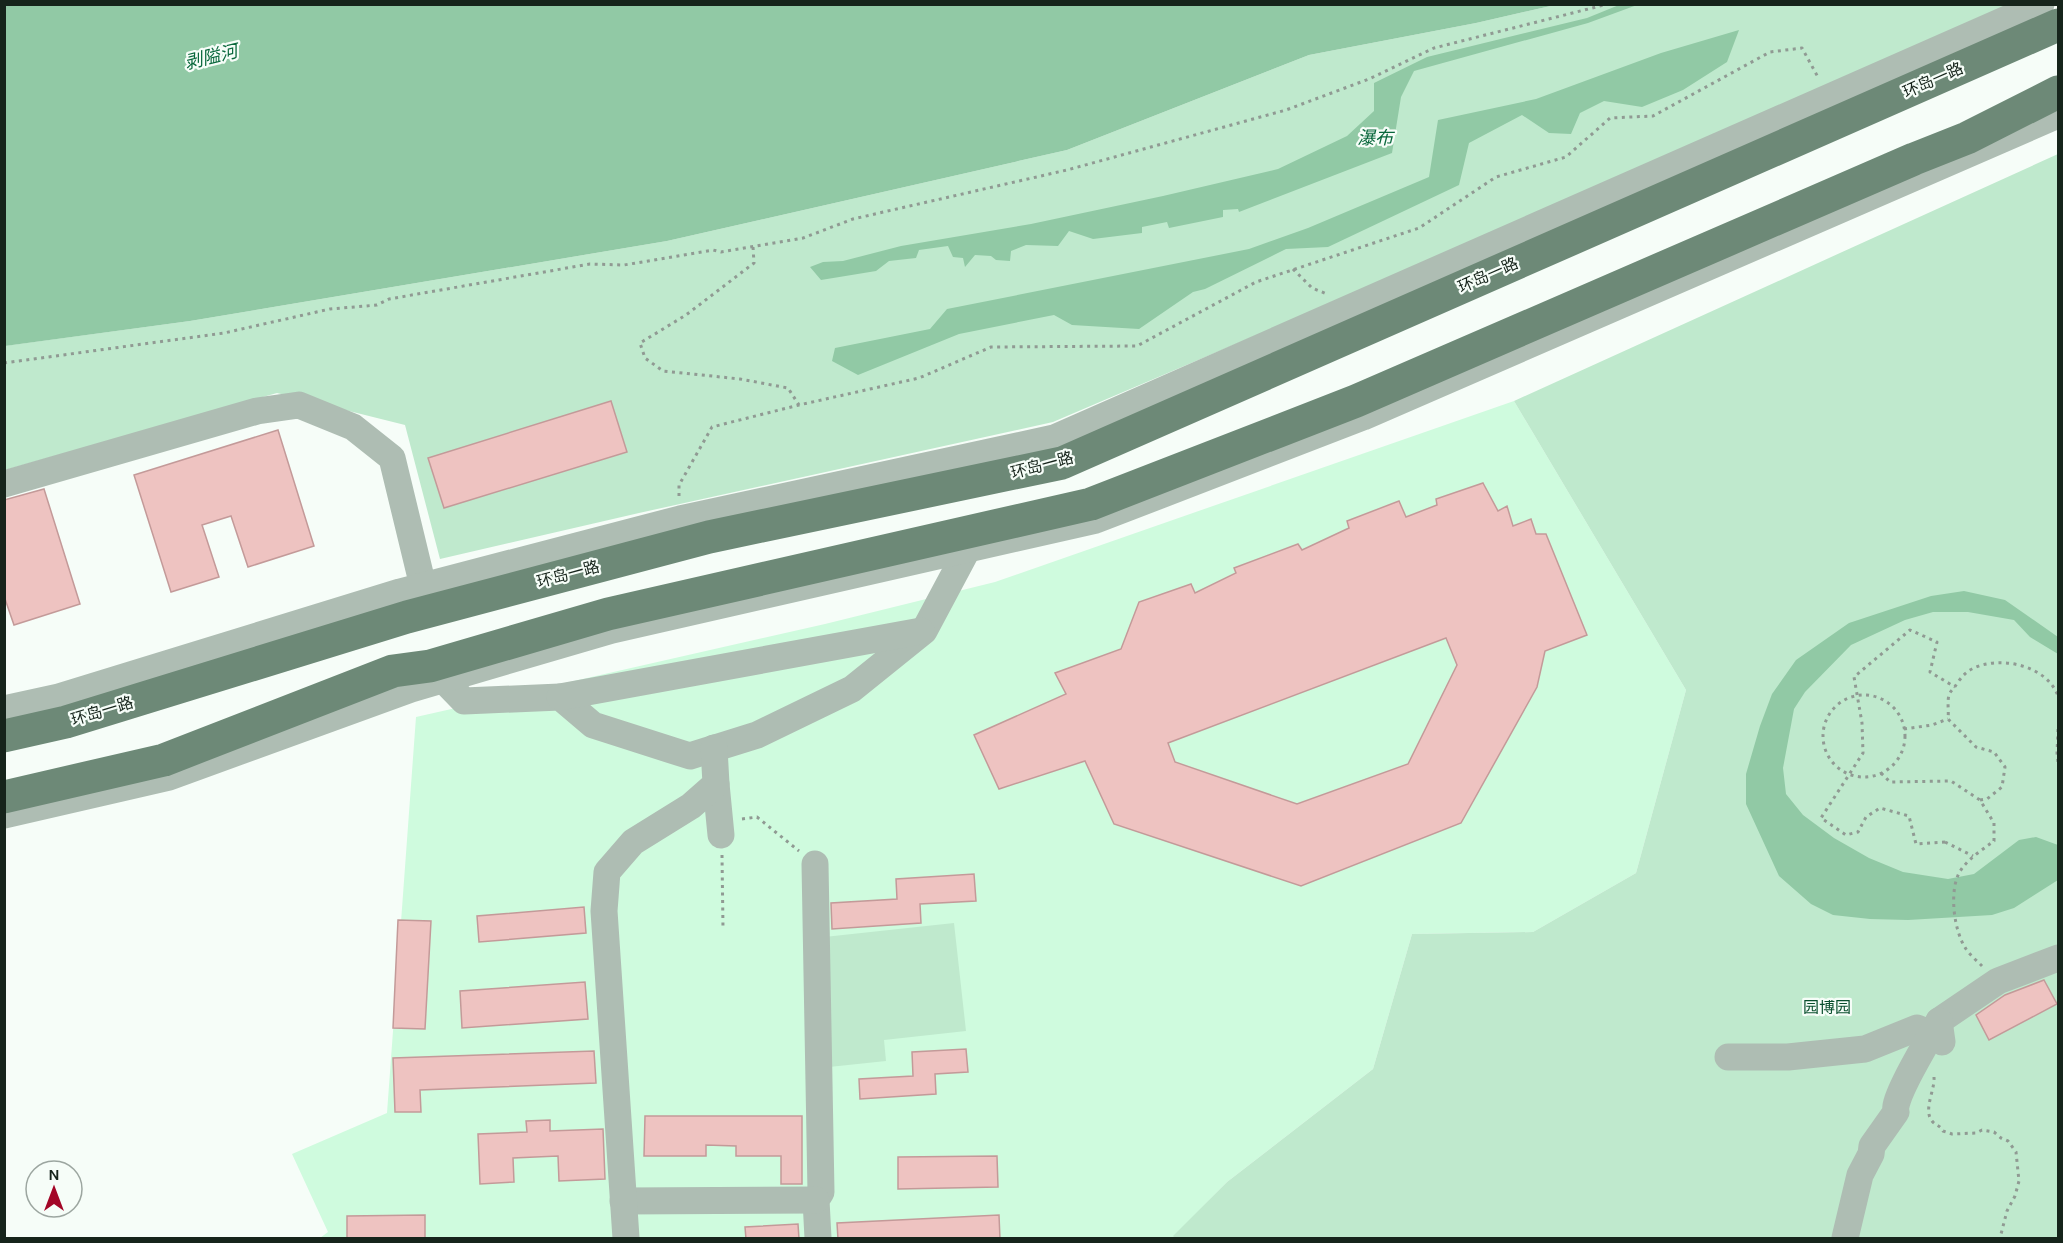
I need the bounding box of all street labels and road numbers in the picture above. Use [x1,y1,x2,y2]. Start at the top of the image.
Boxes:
street label: 环岛一路 [1900,58,1966,102]
street label: 环岛一路 [1455,253,1521,297]
street label: 环岛一路 [1009,448,1075,482]
street label: 环岛一路 [535,557,601,591]
street label: 环岛一路 [69,693,135,729]

